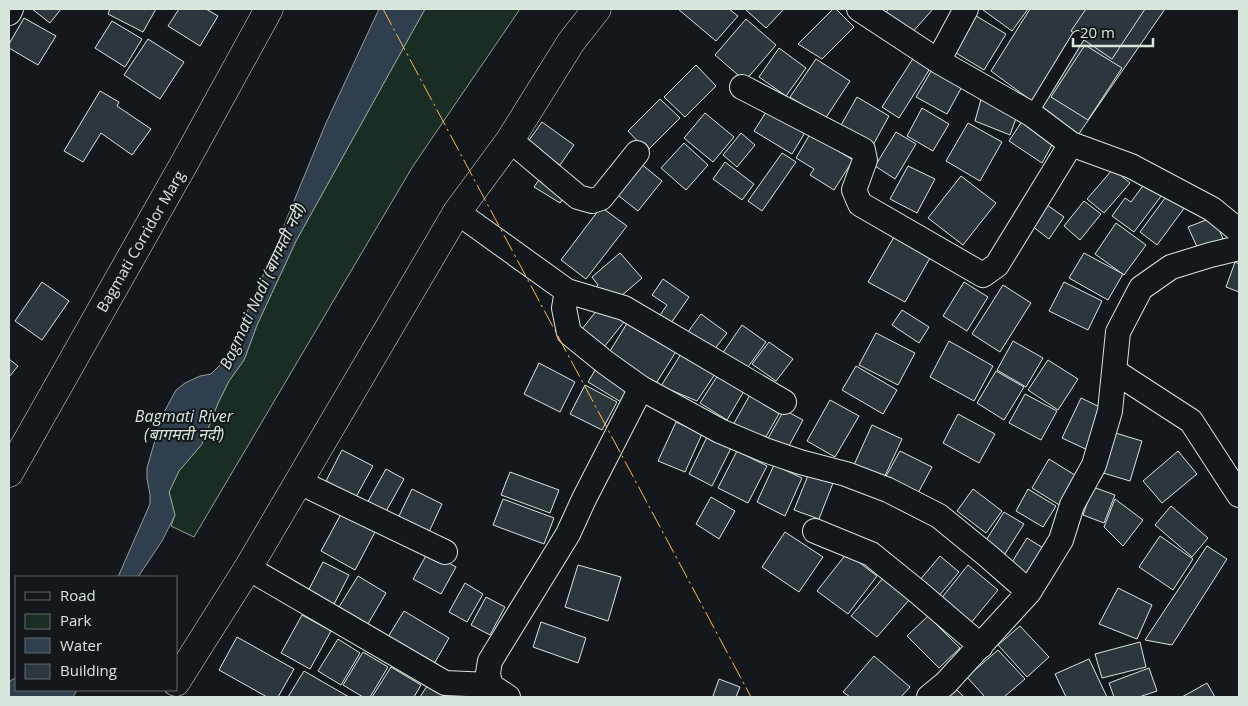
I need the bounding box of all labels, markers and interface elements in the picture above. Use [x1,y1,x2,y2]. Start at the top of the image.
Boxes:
scale bar [1073,15,1153,47]
text: 20 m [1080,22,1115,42]
street label: Bagmati Corridor Marg [91,167,189,315]
water label: Bagmati Nadi (बागमती नदी) [214,199,310,373]
water label: Bagmati River (बागमती नदी) [135,405,234,445]
legend [15,576,178,691]
text: Road [60,585,96,605]
text: Park [60,610,91,630]
text: Water [60,635,102,655]
text: Building [60,660,117,680]

